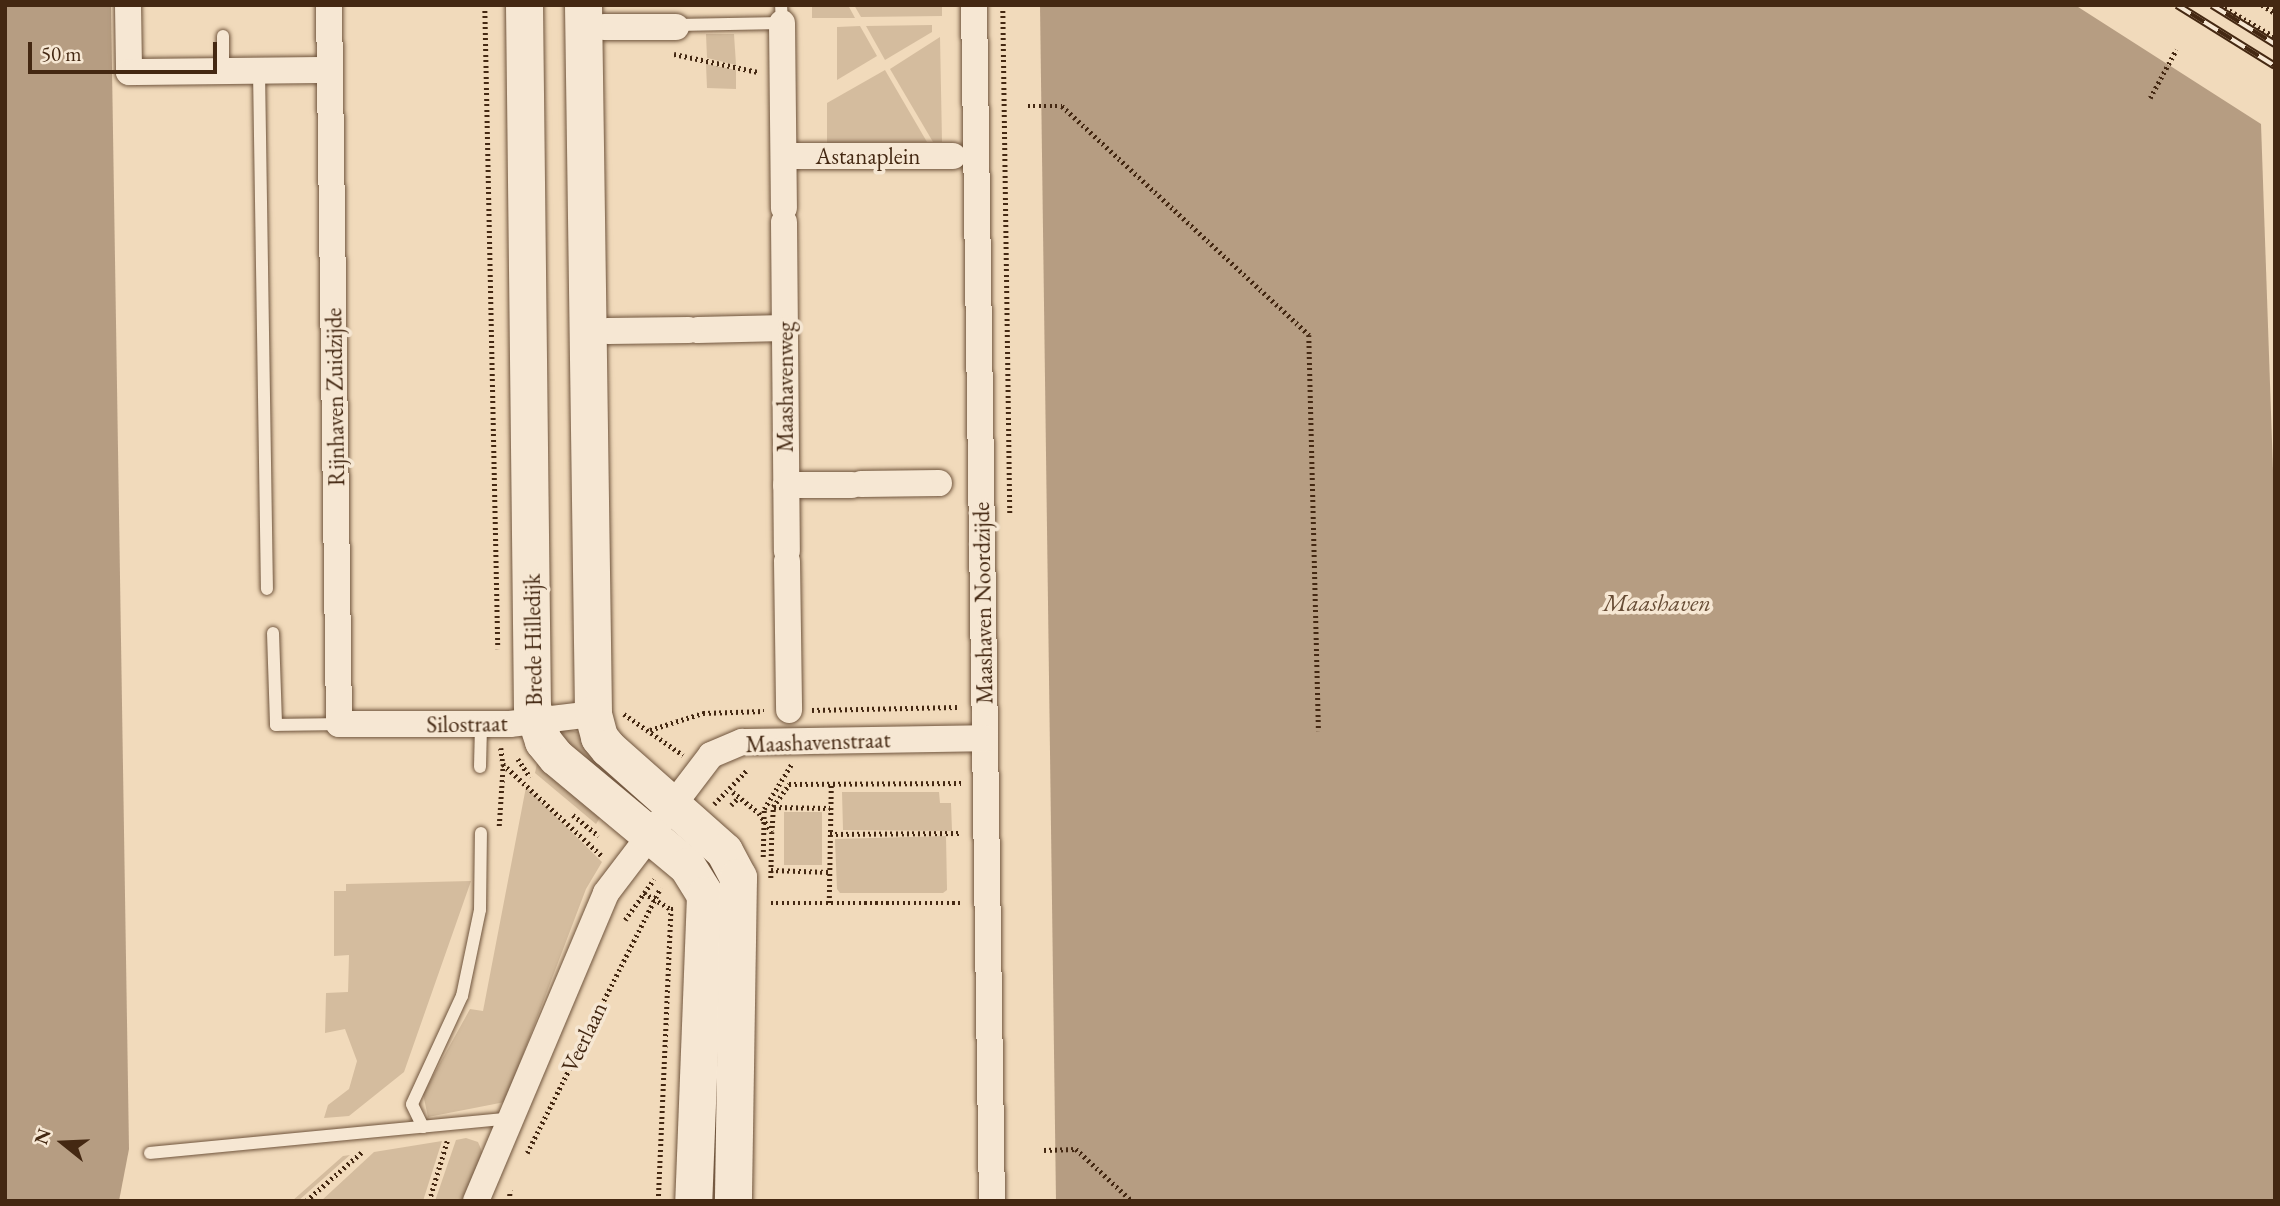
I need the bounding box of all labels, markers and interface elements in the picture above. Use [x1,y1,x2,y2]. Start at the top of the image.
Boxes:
scale bar [32,28,220,72]
text: 50 m [41,40,82,67]
street label: Astanaplein [816,142,920,170]
street label: Rijnhaven Zuidzijde [320,308,350,486]
street label: Maashavenweg [771,322,799,452]
street label: Maashaven Noordzijde [967,502,999,704]
street label: Brede Hilledijk [518,574,548,706]
water label: Maashaven [1603,589,1711,617]
street label: Silostraat [426,709,508,739]
street label: Maashavenstraat [745,726,891,758]
street label: Veerlaan [555,997,613,1077]
north arrow [28,1108,98,1178]
text: N [28,1125,57,1148]

